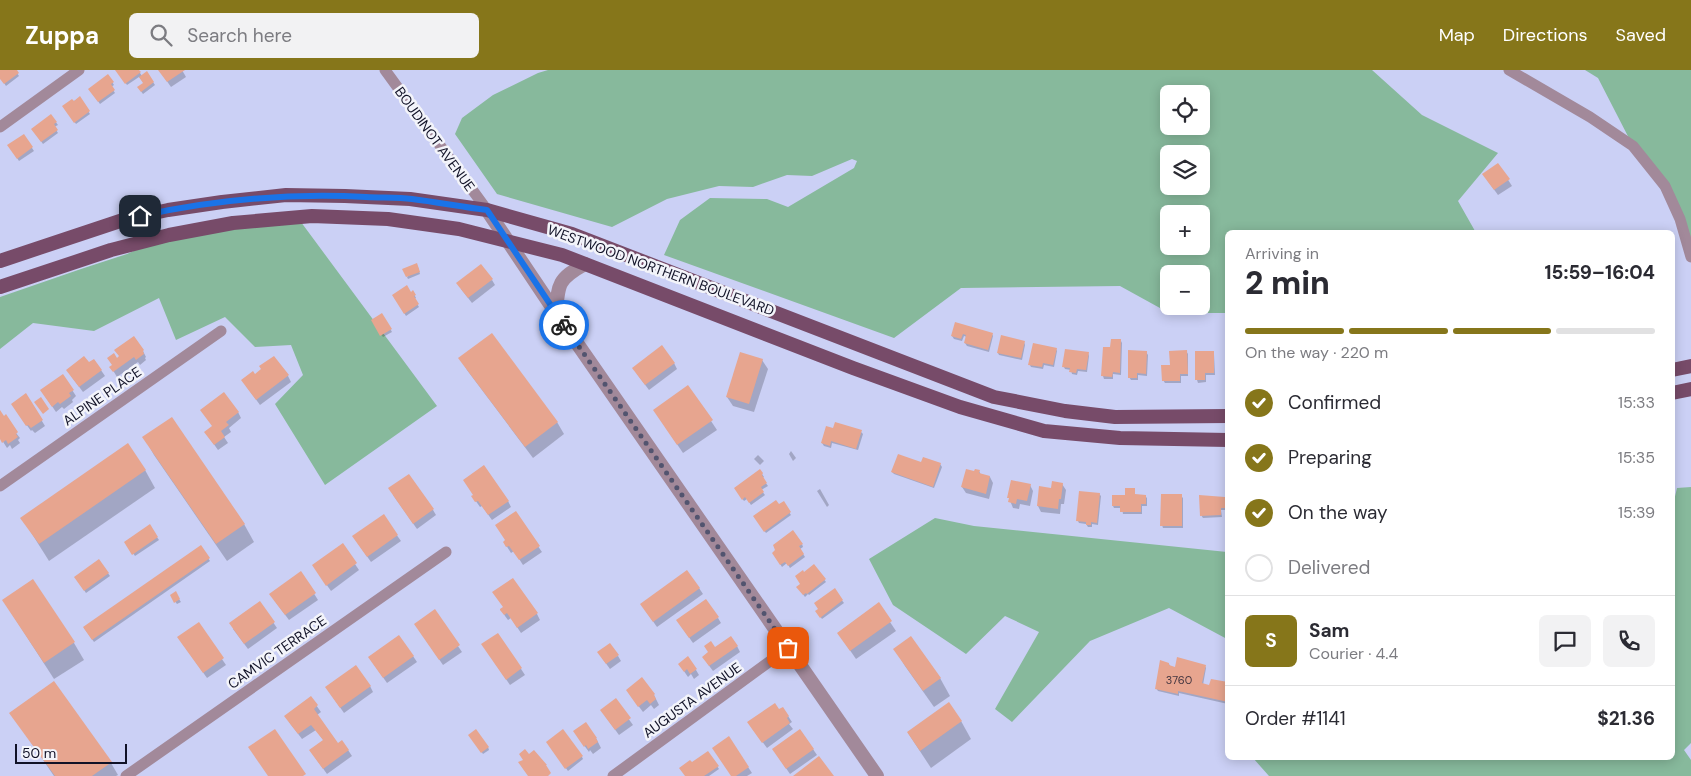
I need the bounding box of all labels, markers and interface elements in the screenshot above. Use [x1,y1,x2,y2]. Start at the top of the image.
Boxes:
search box [129,13,479,58]
text: Zuppa [25,20,99,51]
icon: search [147,21,175,49]
text: Search here [187,23,292,48]
text: Map [1439,23,1475,47]
text: Directions [1503,23,1588,47]
text: Saved [1616,23,1666,47]
street label: BOUDINOT AVENUE [391,83,479,195]
map controls [1160,85,1210,315]
button: locate [1160,85,1210,135]
button: layers [1160,145,1210,195]
pin [119,195,161,237]
icon: home [126,202,154,230]
button: + [1160,205,1210,255]
street label: WESTWOOD NORTHERN BOULEVARD [545,220,777,320]
text: Arriving in [1245,243,1319,264]
text: 15:59–16:04 [1545,260,1655,285]
text: 2 min [1245,262,1330,304]
button: − [1160,265,1210,315]
courier [539,300,589,350]
icon: bike [550,311,578,339]
text: On the way · 220 m [1245,342,1388,363]
street label: ALPINE PLACE [59,362,145,430]
icon: check [1245,389,1273,417]
text: Confirmed [1288,390,1381,415]
text: 15:33 [1618,392,1655,413]
icon: check [1245,444,1273,472]
text: Preparing [1288,445,1372,470]
text: 15:35 [1618,447,1655,468]
icon: check [1245,499,1273,527]
text: On the way [1288,500,1388,525]
text: 15:39 [1618,502,1655,523]
text: Delivered [1288,555,1370,580]
street label: CAMVIC TERRACE [224,611,330,693]
button: chat [1539,615,1591,667]
button: phone [1603,615,1655,667]
text: Sam [1309,618,1350,643]
pin [767,627,809,669]
text: S [1265,628,1277,653]
icon: bag [774,634,802,662]
text: Courier · 4.4 [1309,643,1398,664]
street label: AUGUSTA AVENUE [639,658,745,742]
house number: 3760 [1166,673,1192,687]
text: Order #1141 [1245,706,1346,731]
text: $21.36 [1597,706,1655,731]
scale bar [15,741,128,764]
text: 50 m [22,744,56,762]

